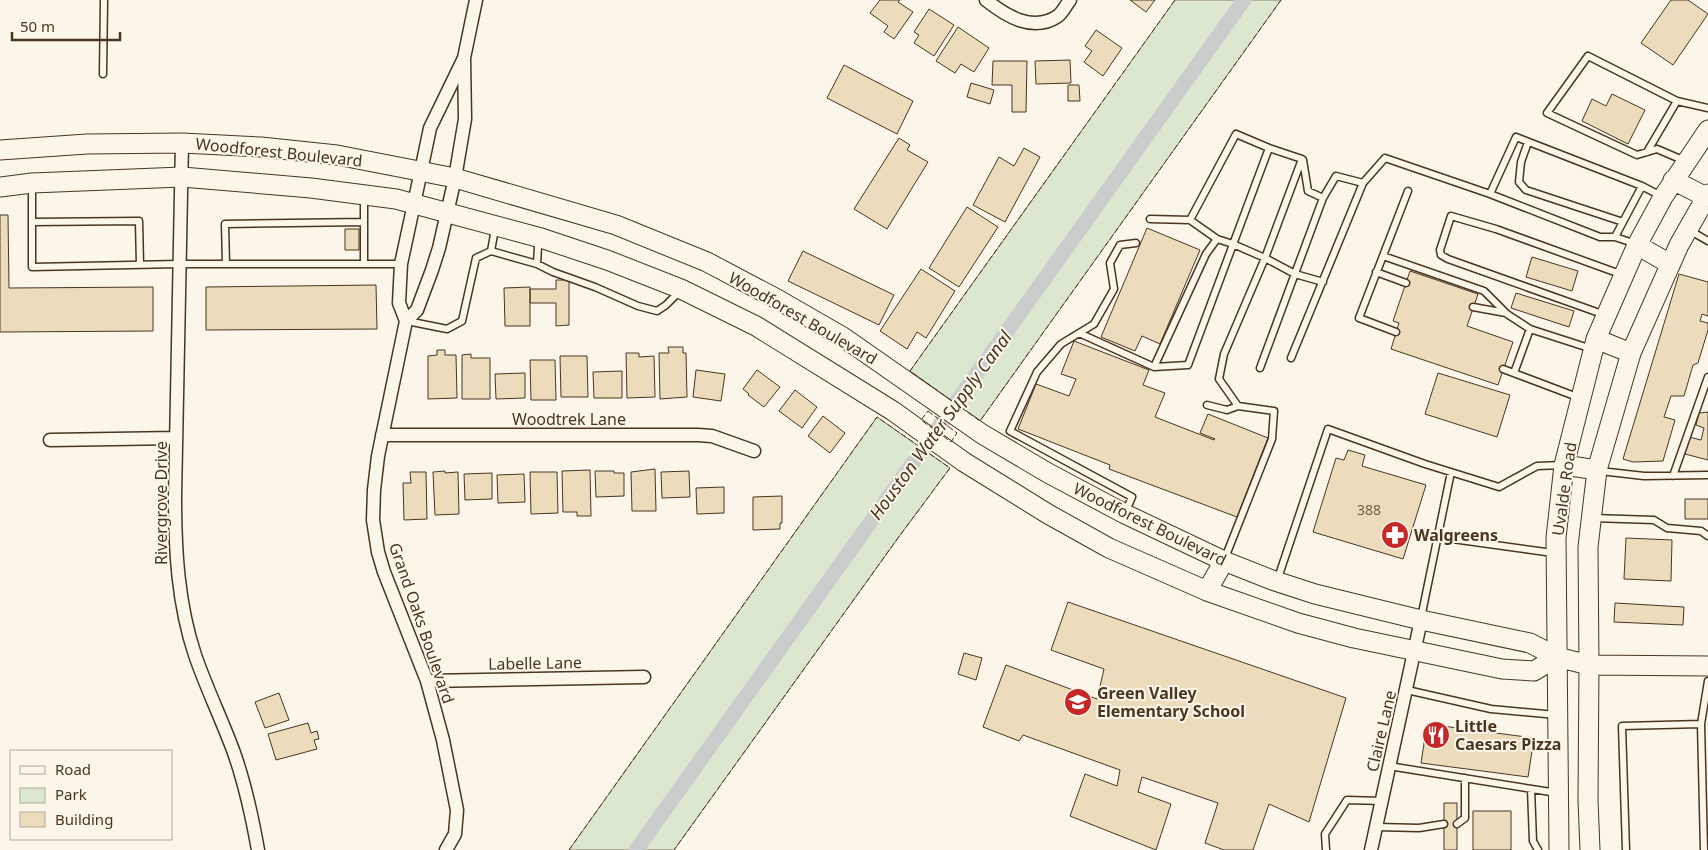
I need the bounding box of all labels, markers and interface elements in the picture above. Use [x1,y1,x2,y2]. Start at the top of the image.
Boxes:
scale bar [12,10,120,42]
text: 50 m [20,16,55,36]
street label: Woodforest Boulevard [194,132,364,172]
street label: Woodforest Boulevard [725,267,881,369]
water label: Houston Water Supply Canal [863,325,1017,524]
street label: Woodtrek Lane [512,408,626,430]
street label: Rivergrove Drive [150,441,172,565]
street label: Uvalde Road [1547,441,1581,537]
street label: Woodforest Boulevard [1070,477,1230,571]
house number: 388 [1357,500,1381,519]
pharmacy icon: Walgreens [1380,520,1410,550]
place label: Walgreens [1414,524,1498,546]
street label: Grand Oaks Boulevard [384,540,460,706]
street label: Labelle Lane [488,651,582,675]
place label: Green Valley Elementary School [1097,682,1245,722]
school or university icon: Green Valley Elementary School [1063,687,1093,717]
street label: Claire Lane [1361,688,1401,774]
place label: Little Caesars Pizza [1455,715,1561,755]
restaurant icon: Little Caesars Pizza [1421,720,1451,750]
legend [10,750,172,840]
text: Road [55,759,91,779]
text: Park [55,784,87,804]
text: Building [55,809,113,829]

